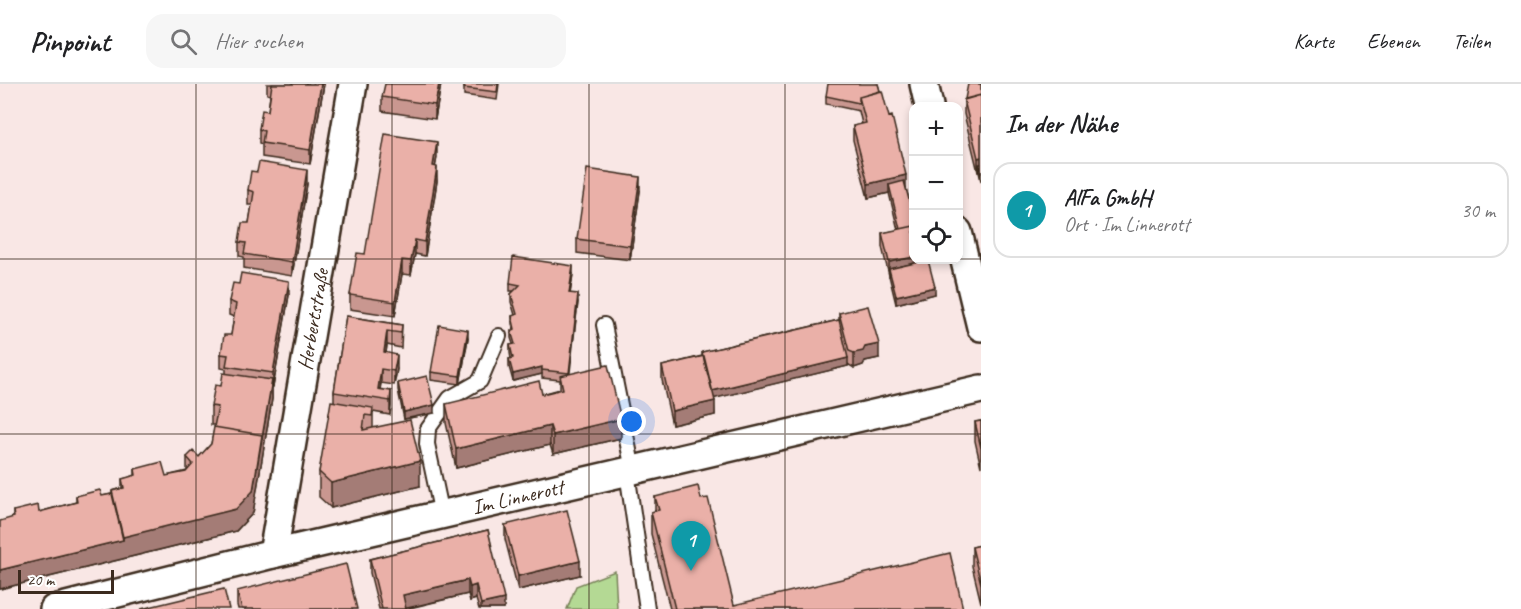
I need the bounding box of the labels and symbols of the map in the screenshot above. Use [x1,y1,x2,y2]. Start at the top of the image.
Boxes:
street label: Herbertstraße [292,265,335,372]
your location [617,407,646,436]
street label: Im Linnerott [469,473,569,520]
pin: 1 [672,522,710,571]
scale bar [18,567,114,594]

